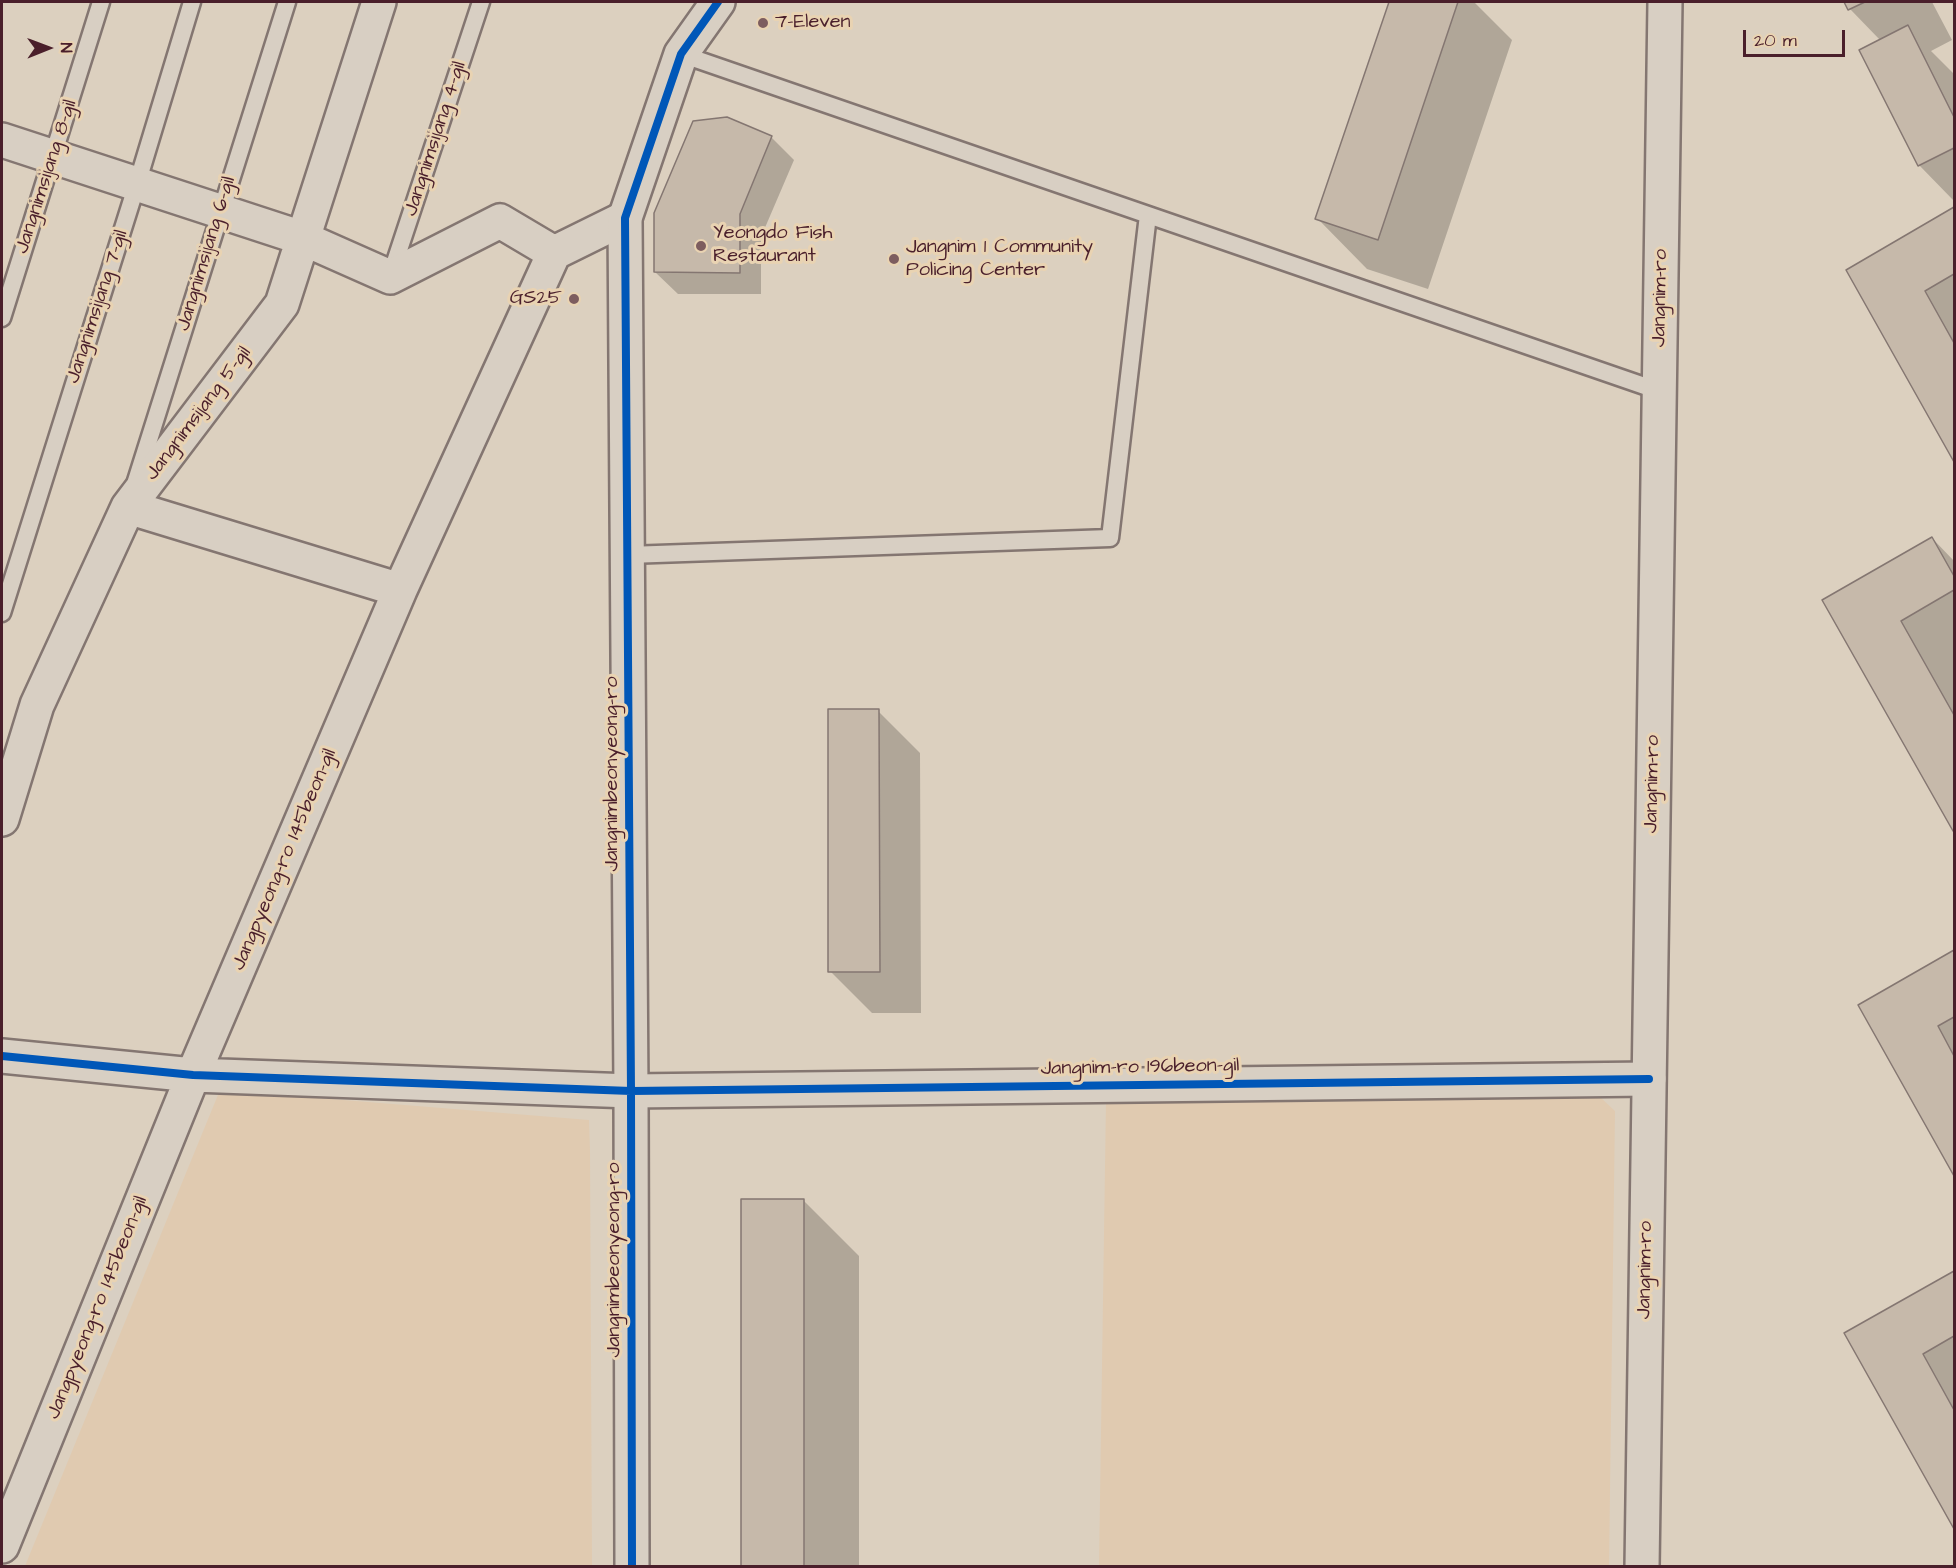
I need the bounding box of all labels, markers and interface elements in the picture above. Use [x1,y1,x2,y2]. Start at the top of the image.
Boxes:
place label: 7-Eleven [775,11,851,35]
marker: 7-Eleven [756,16,770,30]
north arrow [18,18,78,78]
scale bar [1746,18,1848,56]
text: 20 m [1754,28,1797,53]
text: N [55,42,77,53]
street label: Jangnimsijang 4-gil [400,59,472,219]
street label: Jangnimsijang 8-gil [11,97,83,257]
street label: Jangnimsijang 6-gil [172,174,242,334]
place label: Yeongdo Fish Restaurant [713,222,832,269]
street label: Jangnimsijang 7-gil [62,227,134,387]
place label: Jangnim 1 Community Policing Center [906,236,1093,283]
marker: Yeongdo Fish Restaurant [694,239,708,253]
street label: Jangnim-ro [1648,249,1674,347]
marker: Jangnim 1 Community Policing Center [887,252,901,266]
place label: GS25 [510,287,562,311]
marker: GS25 [567,292,581,306]
street label: Jangnimsijang 5-gil [141,342,257,486]
street label: Jangnimbeonyeong-ro [601,677,625,871]
street label: Jangnim-ro [1640,735,1666,833]
street label: Jangpyeong-ro 145beon-gil [227,746,343,974]
street label: Jangnim-ro 196beon-gil [1040,1054,1240,1082]
street label: Jangnimbeonyeong-ro [603,1163,627,1357]
street label: Jangpyeong-ro 145beon-gil [42,1193,154,1423]
street label: Jangnim-ro [1633,1221,1659,1319]

